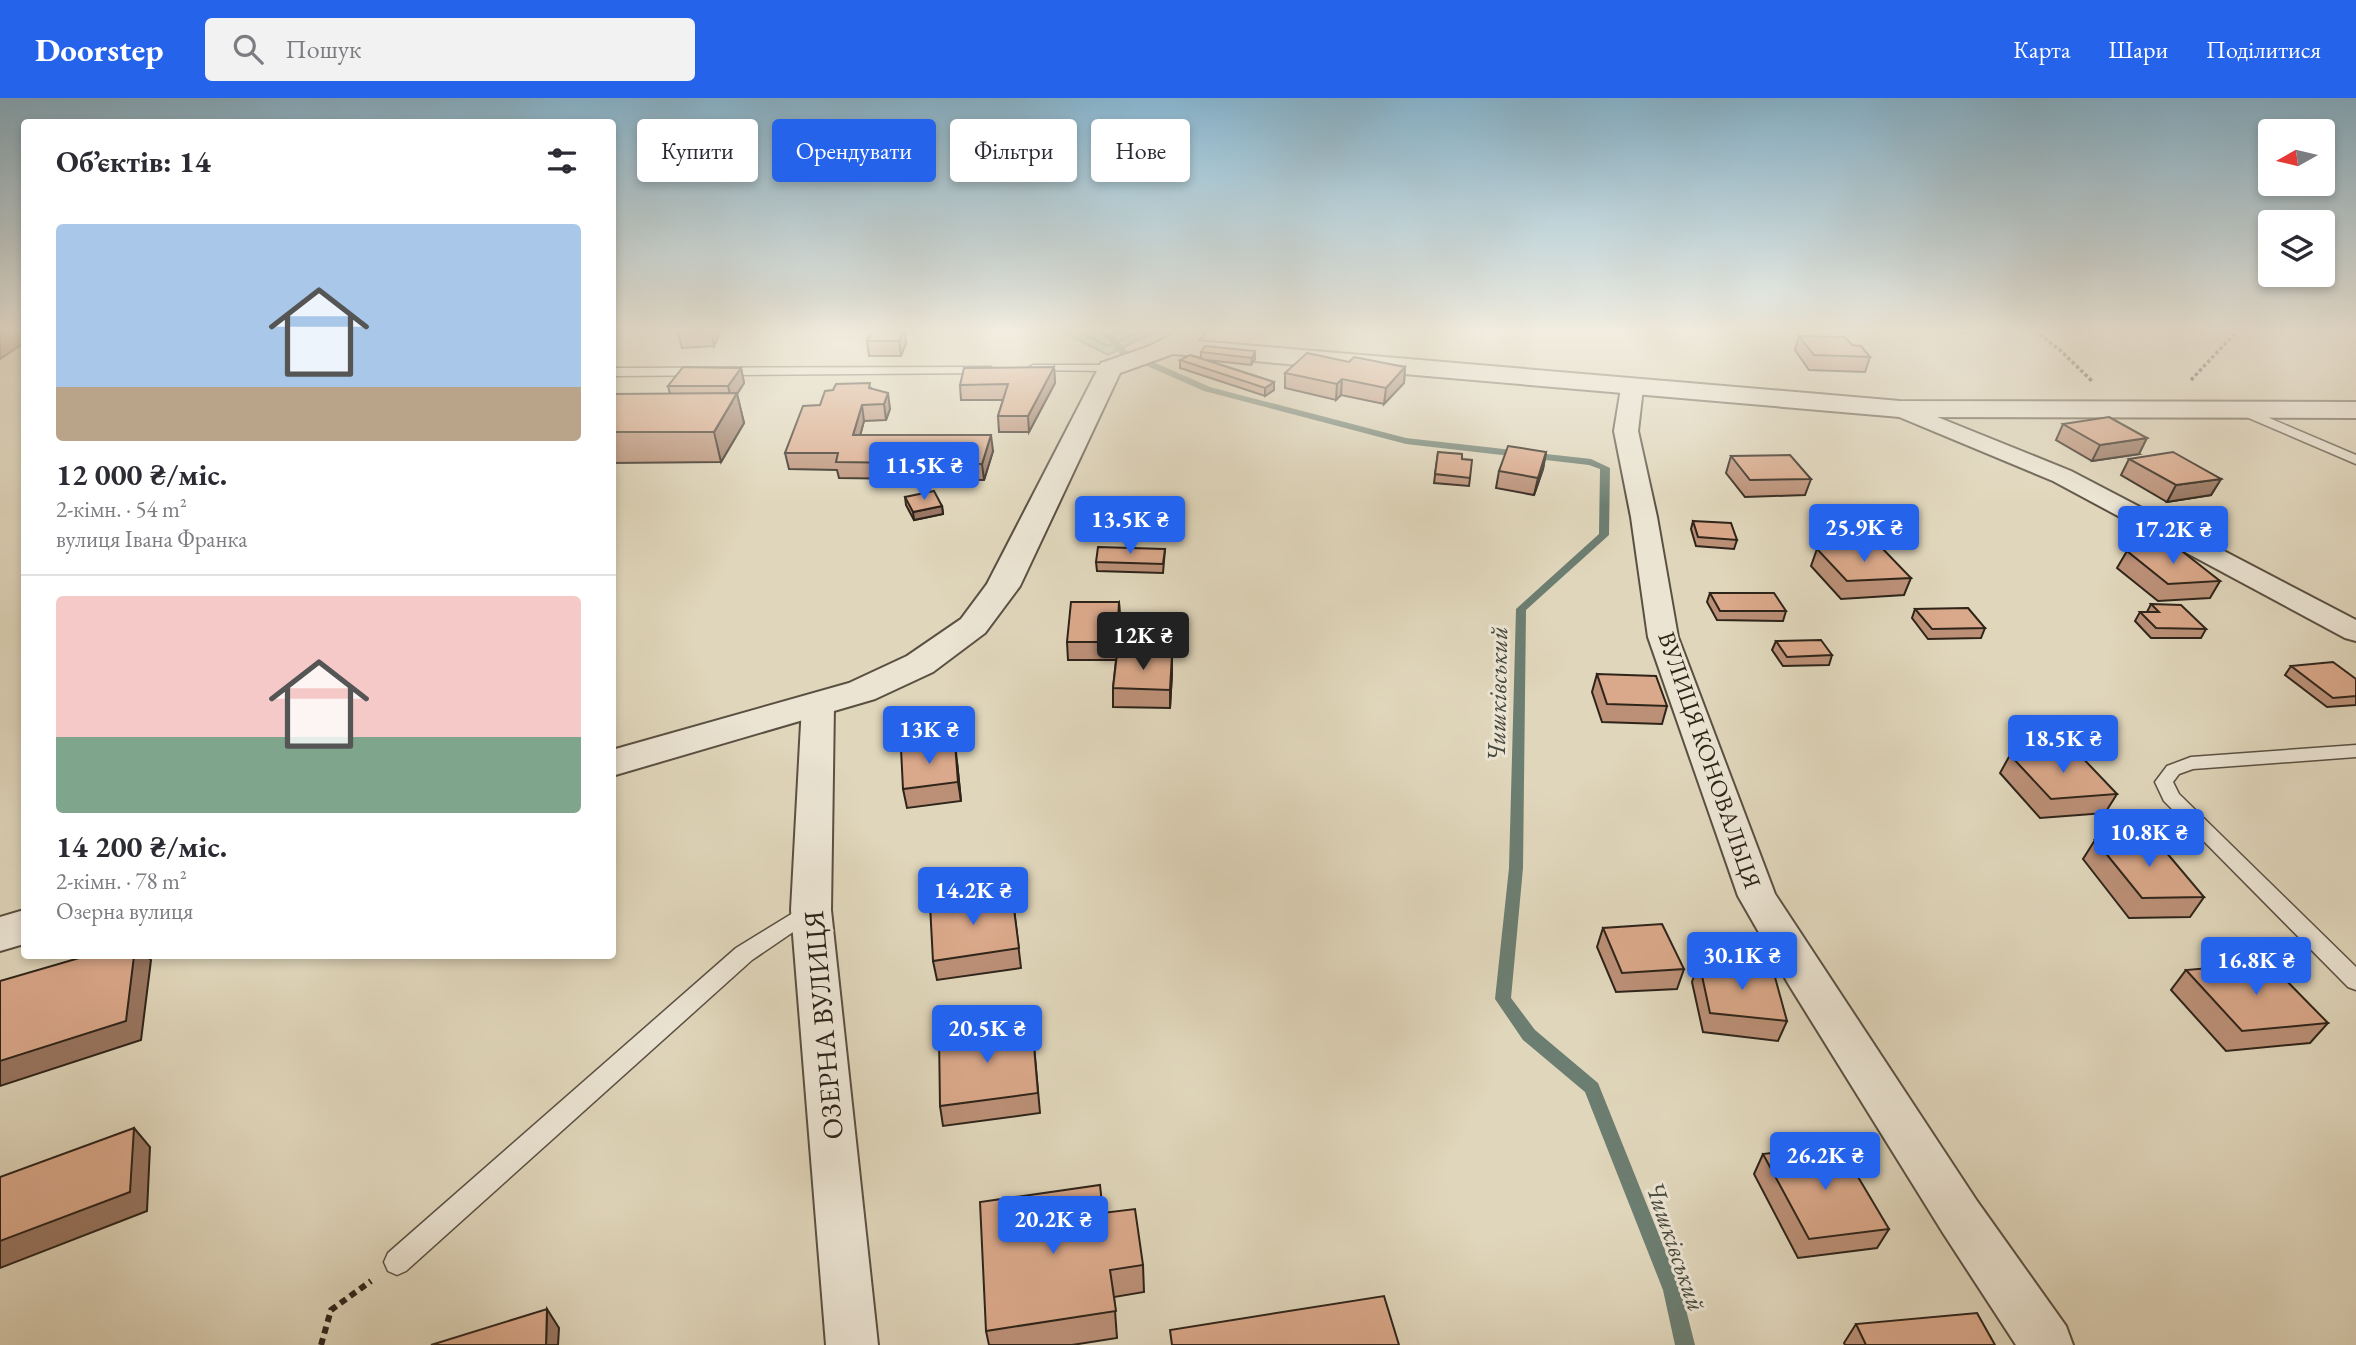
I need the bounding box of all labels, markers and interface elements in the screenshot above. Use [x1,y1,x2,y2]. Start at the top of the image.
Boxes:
search box [205,18,695,81]
text: Doorstep [35,28,163,71]
icon: search [229,30,267,68]
text: Пошук [285,32,362,66]
text: Карта [2013,34,2071,65]
text: Шари [2109,34,2168,65]
text: Поділитися [2206,34,2321,65]
chip: Купити [637,119,758,182]
chip: Орендувати [772,119,936,182]
chip: Фільтри [950,119,1077,182]
chip: Нове [1091,119,1190,182]
north arrow [2258,119,2334,196]
map controls [2258,119,2335,287]
text: Об’єктів: 14 [56,142,211,181]
icon: filters [543,142,581,180]
button: layers [2258,210,2335,287]
icon: home [256,269,382,395]
pin: 11.5K ₴ [859,442,989,502]
text: 11.5K ₴ [885,450,963,480]
text: 12 000 ₴/міс. [56,455,227,494]
text: 2-кімн. · 54 m² [56,494,187,524]
pin: 13.5K ₴ [1065,496,1195,556]
text: 13.5K ₴ [1091,504,1169,534]
pin: 25.9K ₴ [1799,504,1929,564]
pin: 17.2K ₴ [2108,506,2238,566]
text: 25.9K ₴ [1825,512,1903,542]
text: 17.2K ₴ [2134,514,2212,544]
text: вулиця Івана Франка [56,524,247,554]
pin: 12K ₴ [1094,612,1192,672]
text: 12K ₴ [1113,620,1173,650]
water label: Чишківський [1479,626,1515,762]
street label: ВУЛИЦЯ КОНОВАЛЬЦЯ [1651,627,1769,893]
icon: home [256,641,382,767]
pin: 13K ₴ [880,706,978,766]
text: 13K ₴ [899,714,959,744]
pin: 18.5K ₴ [1998,716,2128,775]
text: 18.5K ₴ [2024,723,2102,753]
pin: 10.8K ₴ [2084,810,2214,869]
text: 10.8K ₴ [2110,817,2188,847]
text: 14 200 ₴/міс. [56,827,227,866]
text: 2-кімн. · 78 m² [56,866,187,896]
pin: 14.2K ₴ [908,868,1038,927]
text: 14.2K ₴ [934,875,1012,905]
text: Озерна вулиця [56,896,193,926]
street label: ОЗЕРНА ВУЛИЦЯ [795,909,851,1141]
pin: 30.1K ₴ [1677,932,1807,992]
pin: 16.8K ₴ [2191,937,2321,997]
text: 30.1K ₴ [1703,940,1781,970]
text: 16.8K ₴ [2217,945,2295,975]
pin: 20.5K ₴ [922,1006,1052,1065]
text: 20.5K ₴ [948,1013,1026,1043]
pin: 26.2K ₴ [1760,1132,1890,1192]
text: 26.2K ₴ [1786,1140,1864,1170]
water label: Чишківський [1638,1176,1714,1316]
pin: 20.2K ₴ [988,1196,1118,1256]
text: 20.2K ₴ [1014,1204,1092,1234]

